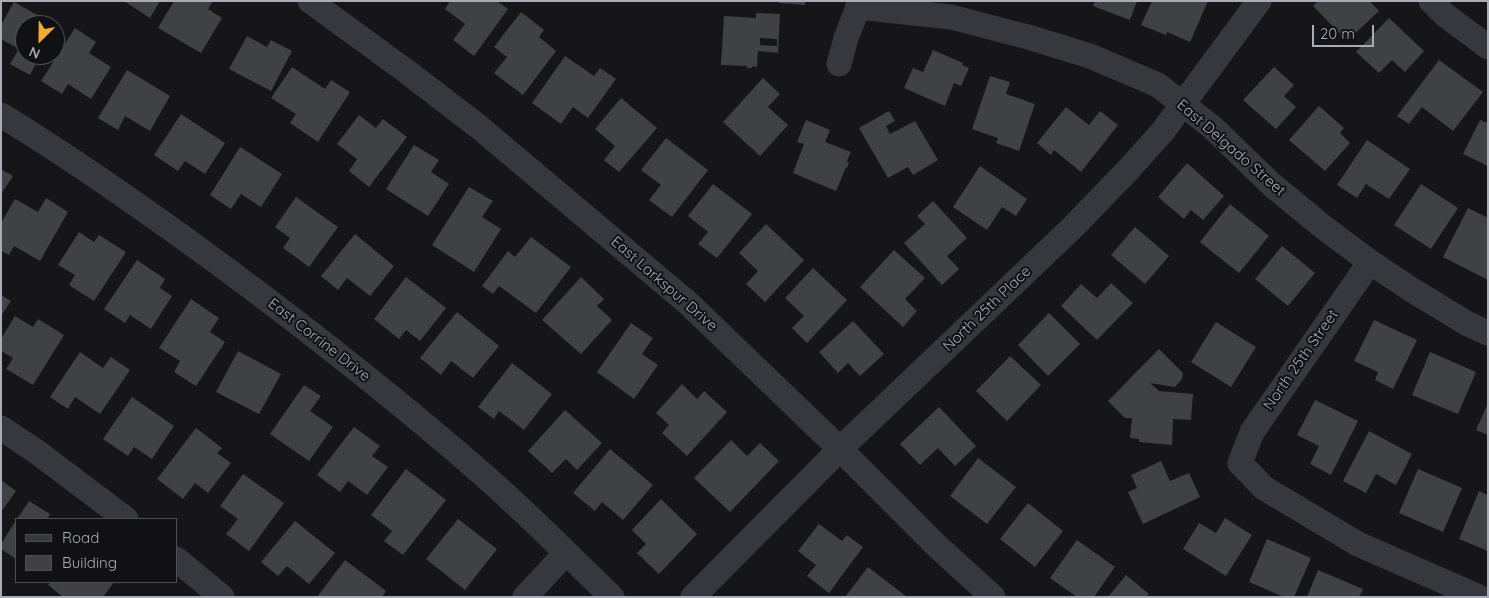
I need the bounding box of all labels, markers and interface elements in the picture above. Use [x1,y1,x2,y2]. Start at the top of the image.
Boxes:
north arrow [15,15,65,65]
scale bar [1314,15,1376,47]
text: 20 m [1320,24,1355,43]
text: N [26,43,43,63]
street label: East Delgado Street [1173,96,1289,200]
street label: East Larkspur Drive [607,233,721,335]
street label: North 25th Place [939,262,1035,356]
street label: East Corrine Drive [264,294,374,386]
street label: North 25th Street [1260,306,1342,414]
legend [15,518,178,583]
text: Road [62,528,99,547]
text: Building [62,553,117,572]

